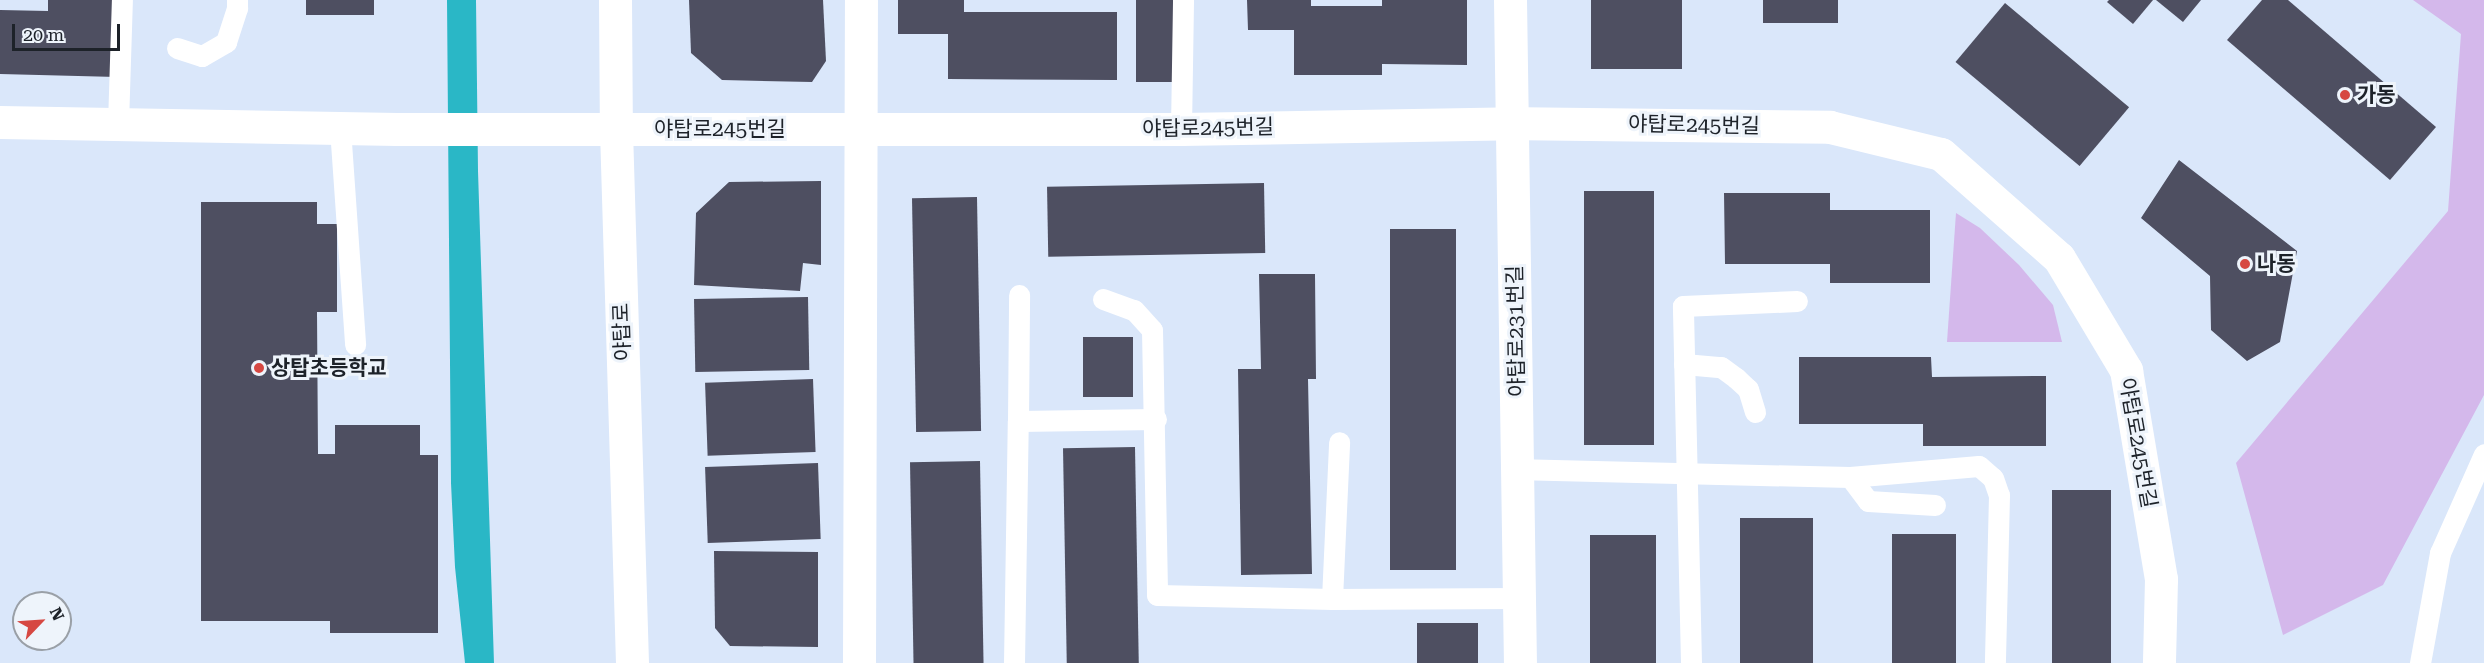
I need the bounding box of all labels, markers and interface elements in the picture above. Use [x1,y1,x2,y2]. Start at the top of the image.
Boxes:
scale bar [15,12,123,50]
text: 20 m [23,24,64,45]
place label: 가동 [2357,82,2396,108]
marker: 가동 [2338,88,2352,102]
street label: 야탑로245번길 [1628,111,1760,139]
street label: 야탑로245번길 [1142,114,1274,142]
street label: 야탑로245번길 [654,116,786,142]
place label: 나동 [2257,251,2296,277]
marker: 나동 [2238,257,2252,271]
street label: 야탑로231번길 [1502,265,1530,397]
street label: 야탑로 [608,303,636,361]
place label: 상탑초등학교 [271,355,387,381]
marker: 상탑초등학교 [252,361,266,375]
street label: 야탑로245번길 [2114,376,2162,510]
north arrow [12,591,72,651]
text: N [46,604,68,624]

